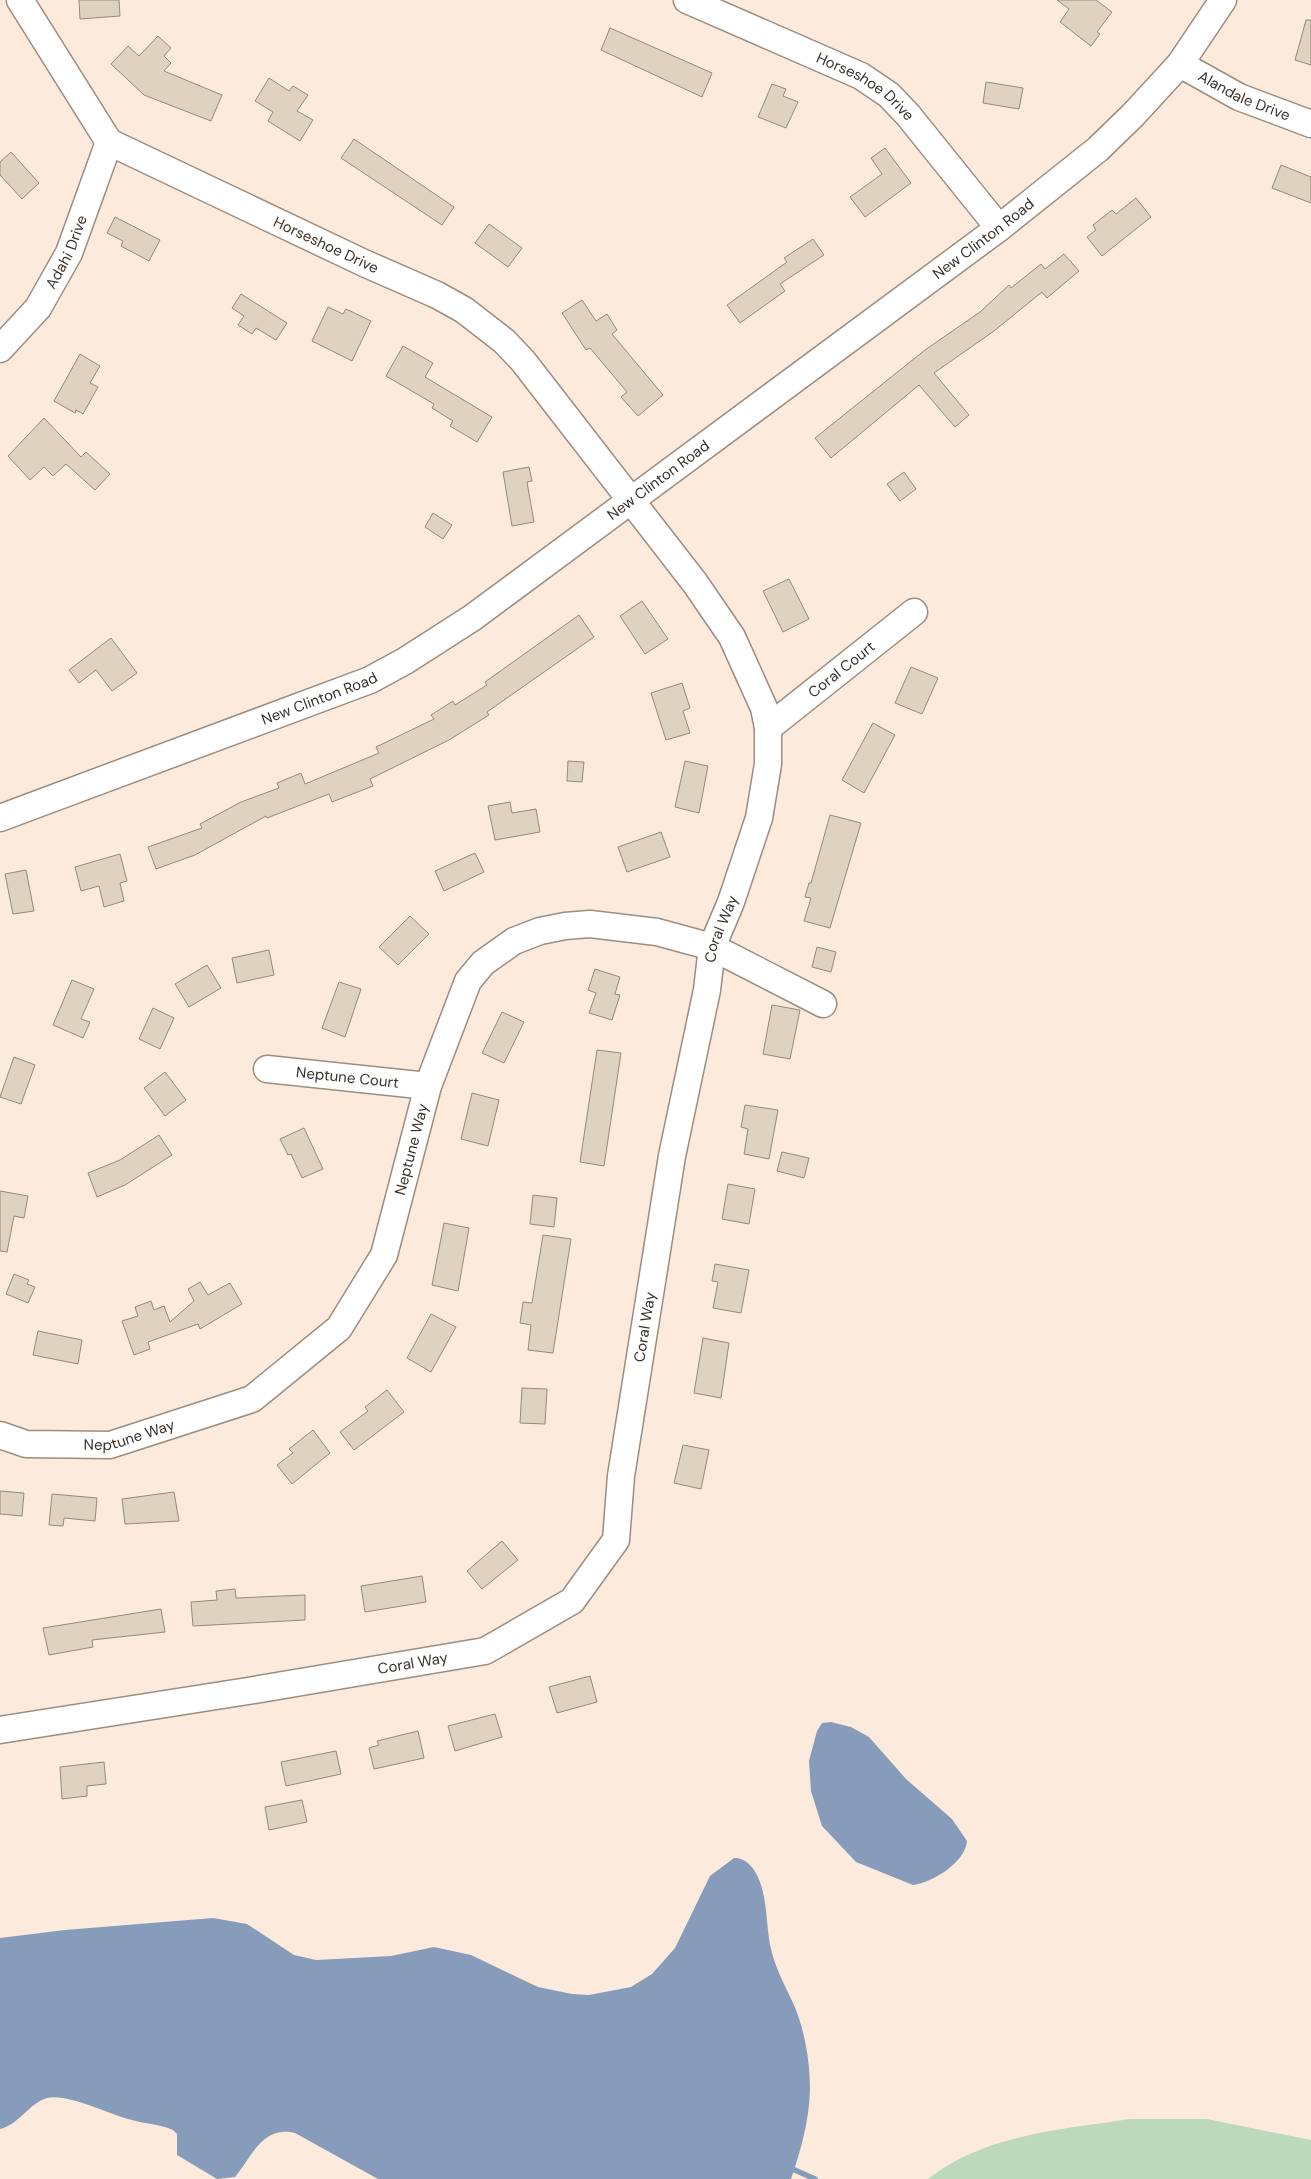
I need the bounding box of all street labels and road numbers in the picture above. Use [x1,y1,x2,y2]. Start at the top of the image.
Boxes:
street label: Horseshoe Drive [813,48,919,125]
street label: Alandale Drive [1195,66,1293,125]
street label: New Clinton Road [929,194,1038,284]
street label: Horseshoe Drive [270,212,382,278]
street label: Adahi Drive [41,213,92,292]
street label: New Clinton Road [603,436,713,525]
street label: Coral Court [804,637,879,702]
street label: New Clinton Road [259,668,381,730]
street label: Coral Way [700,892,743,964]
street label: Neptune Court [295,1062,400,1093]
street label: Neptune Way [390,1101,433,1197]
street label: Coral Way [629,1290,660,1364]
street label: Neptune Way [83,1415,178,1455]
street label: Coral Way [376,1647,450,1679]

